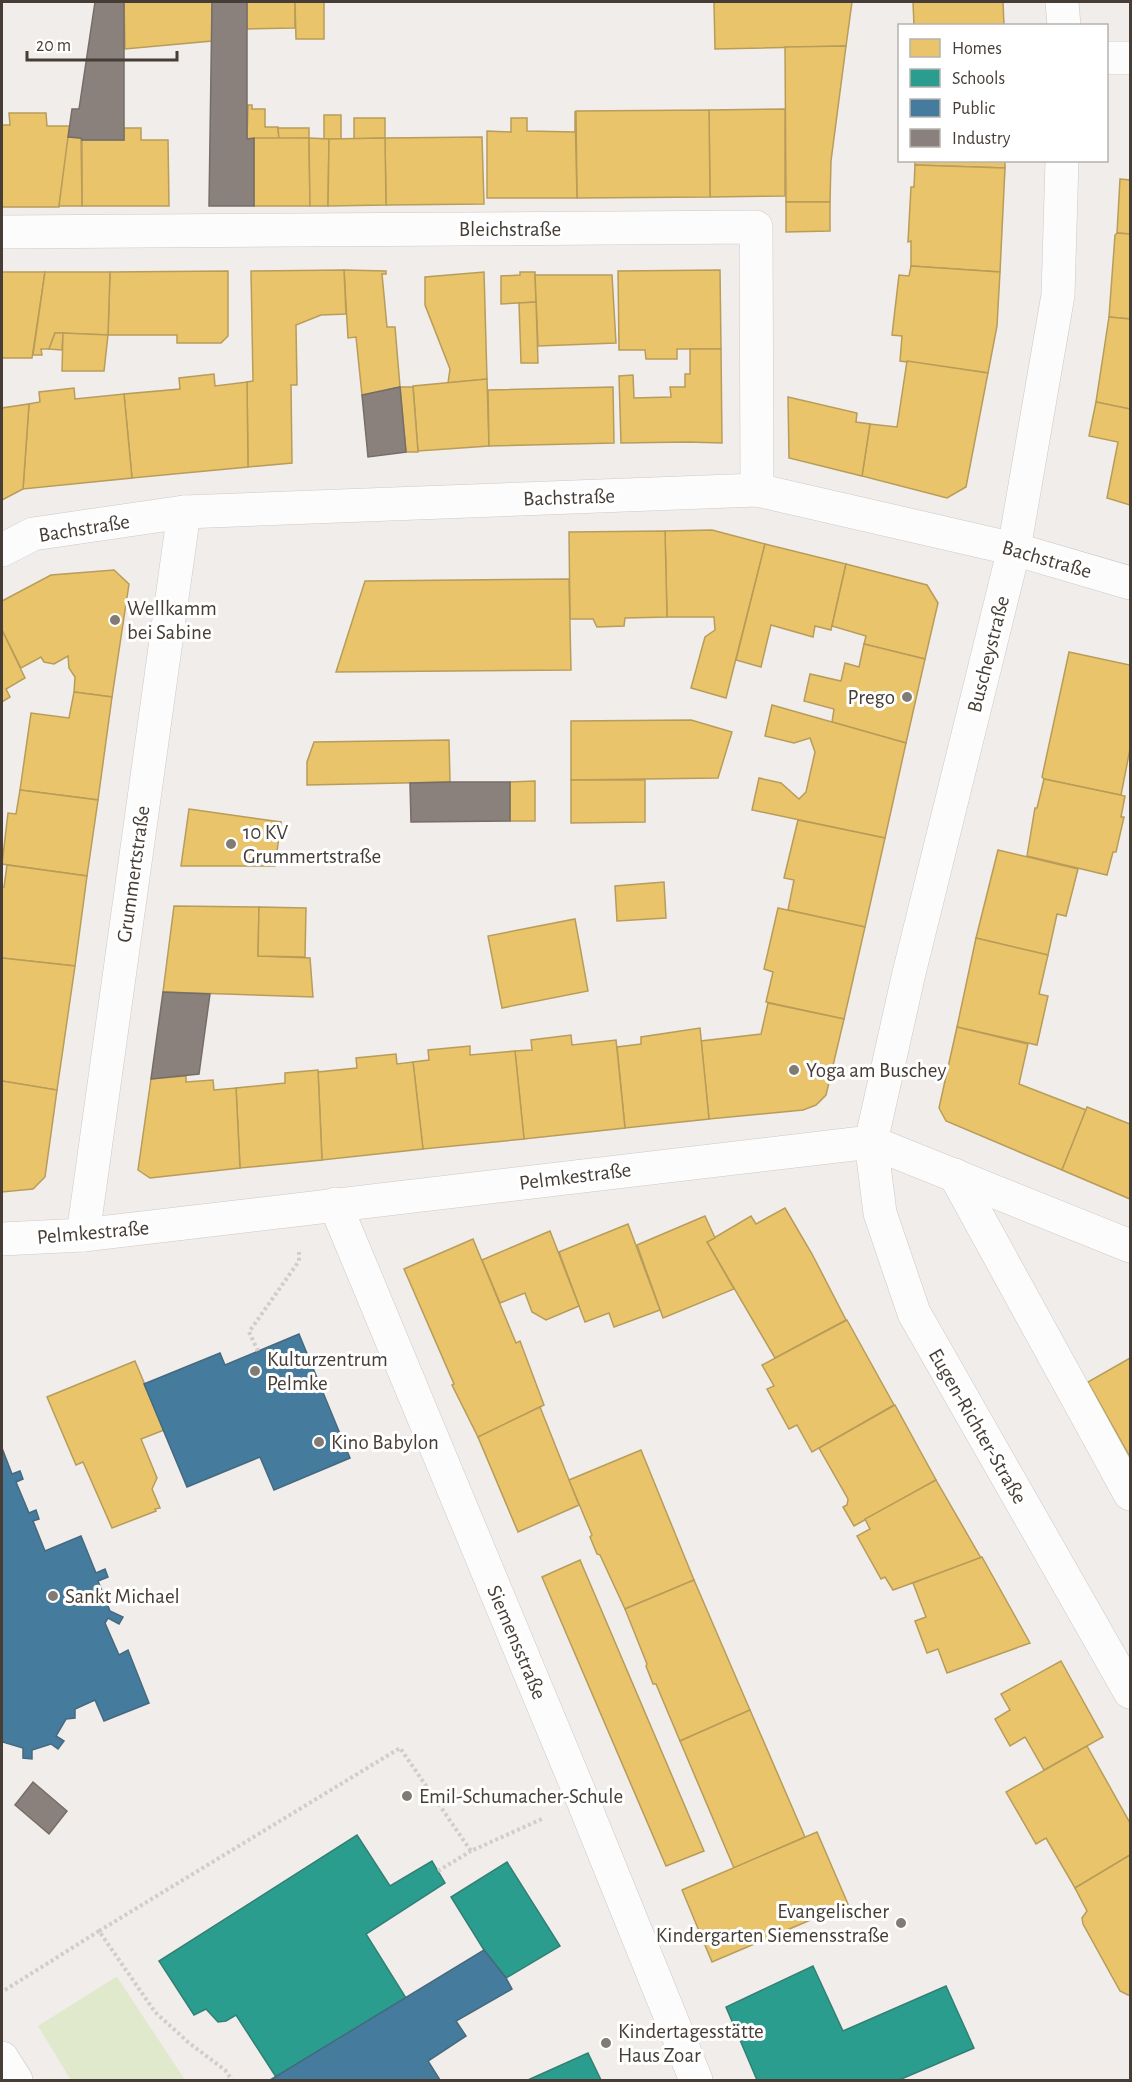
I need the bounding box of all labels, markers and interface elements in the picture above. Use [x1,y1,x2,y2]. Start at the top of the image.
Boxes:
scale bar [27,24,177,62]
legend [898,24,1108,162]
text: 20 m [36,37,71,55]
text: Homes [952,40,1002,58]
text: Schools [952,70,1005,88]
text: Public [952,100,995,118]
text: Industry [952,130,1011,148]
street label: Bleichstraße [459,219,561,240]
street label: Bachstraße [523,485,615,510]
street label: Bachstraße [37,511,131,546]
street label: Bachstraße [1000,537,1094,582]
street label: Buscheystraße [964,594,1013,715]
place label: Wellkamm bei Sabine [127,598,217,643]
marker: Wellkamm bei Sabine [108,613,122,627]
place label: Prego [848,687,895,708]
marker: Prego [900,690,914,704]
street label: Grummertstraße [113,804,154,944]
place label: 10 KV Grummertstraße [243,822,381,867]
marker: 10 KV Grummertstraße [224,837,238,851]
place label: Yoga am Buschey [806,1060,946,1081]
marker: Yoga am Buschey [787,1063,801,1077]
street label: Pelmkestraße [518,1159,632,1194]
street label: Pelmkestraße [36,1217,150,1248]
street label: Eugen-Richter-Straße [925,1345,1031,1508]
place label: Kulturzentrum Pelmke [267,1349,388,1394]
marker: Kulturzentrum Pelmke [248,1364,262,1378]
place label: Kino Babylon [331,1432,439,1453]
marker: Kino Babylon [312,1435,326,1449]
street label: Siemensstraße [483,1582,550,1702]
place label: Sankt Michael [65,1586,180,1607]
marker: Sankt Michael [46,1589,60,1603]
place label: Emil-Schumacher-Schule [419,1786,623,1807]
marker: Emil-Schumacher-Schule [400,1789,414,1803]
place label: Evangelischer Kindergarten Siemensstraße [656,1901,889,1946]
marker: Evangelischer Kindergarten Siemensstraße [894,1916,908,1930]
place label: Kindertagesstätte Haus Zoar [618,2021,764,2066]
marker: Kindertagesstätte Haus Zoar [599,2036,613,2050]

